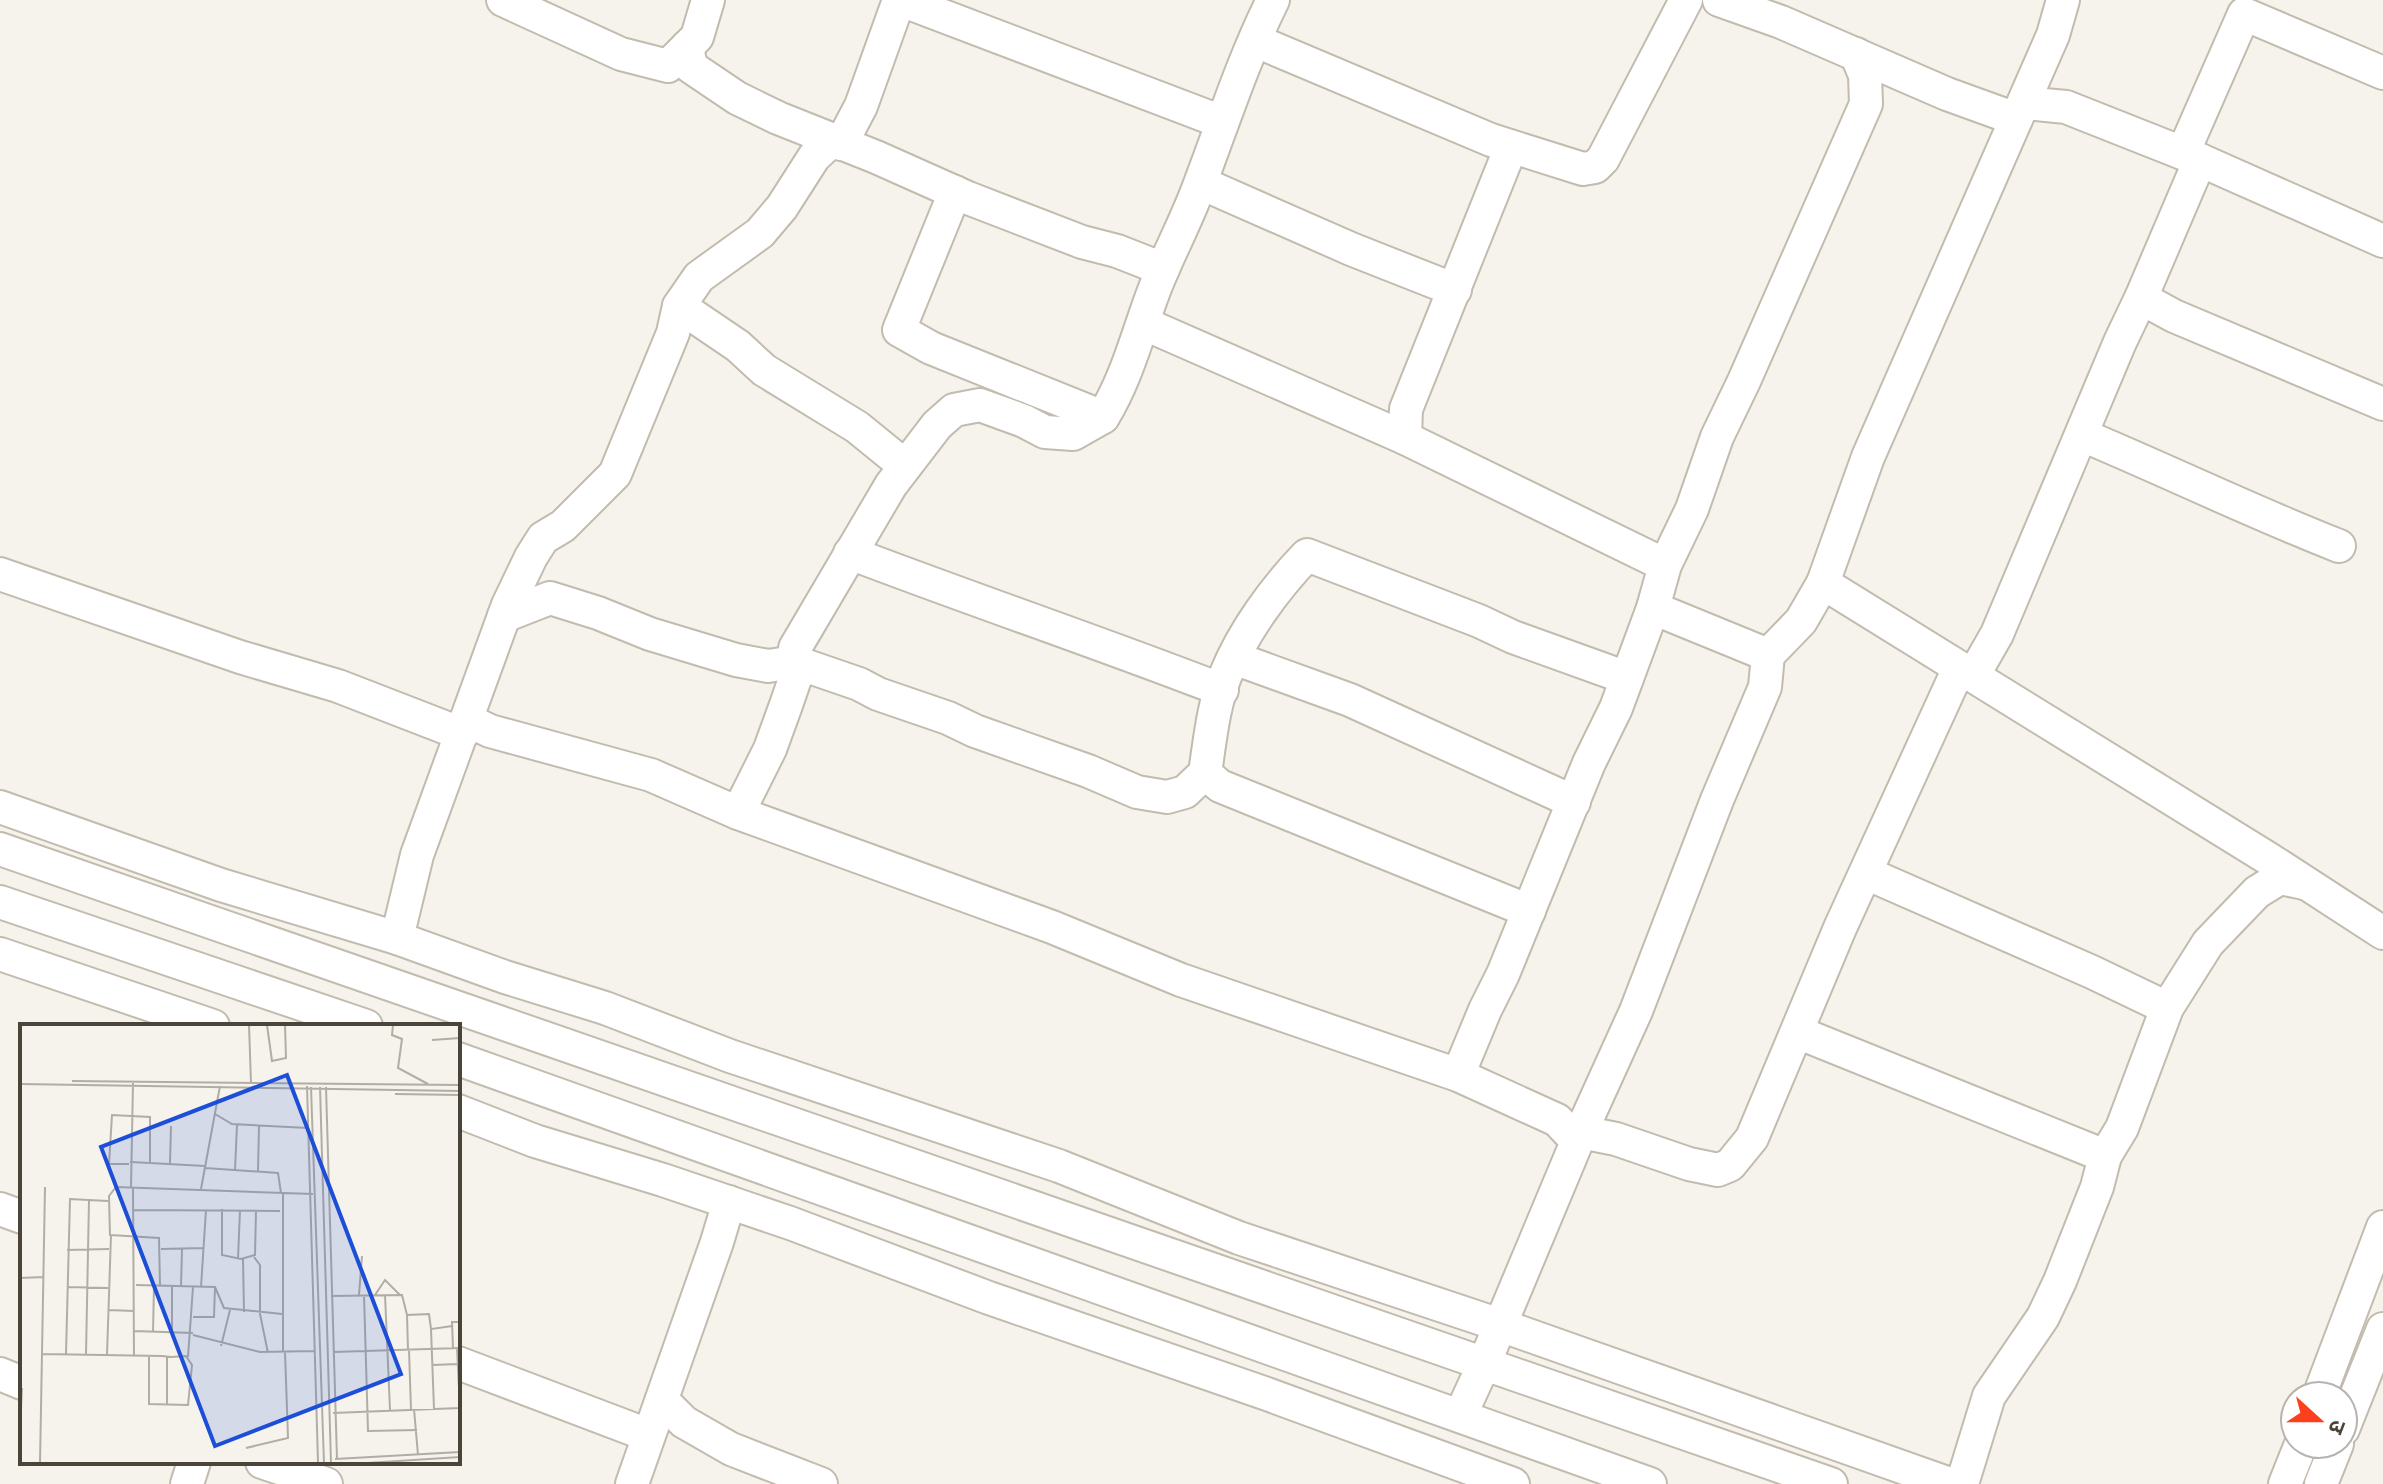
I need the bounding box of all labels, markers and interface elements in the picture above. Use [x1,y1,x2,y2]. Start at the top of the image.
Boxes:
inset map [20,1024,460,1464]
north arrow [2279,1380,2359,1460]
text: उ [2322,1416,2354,1440]

